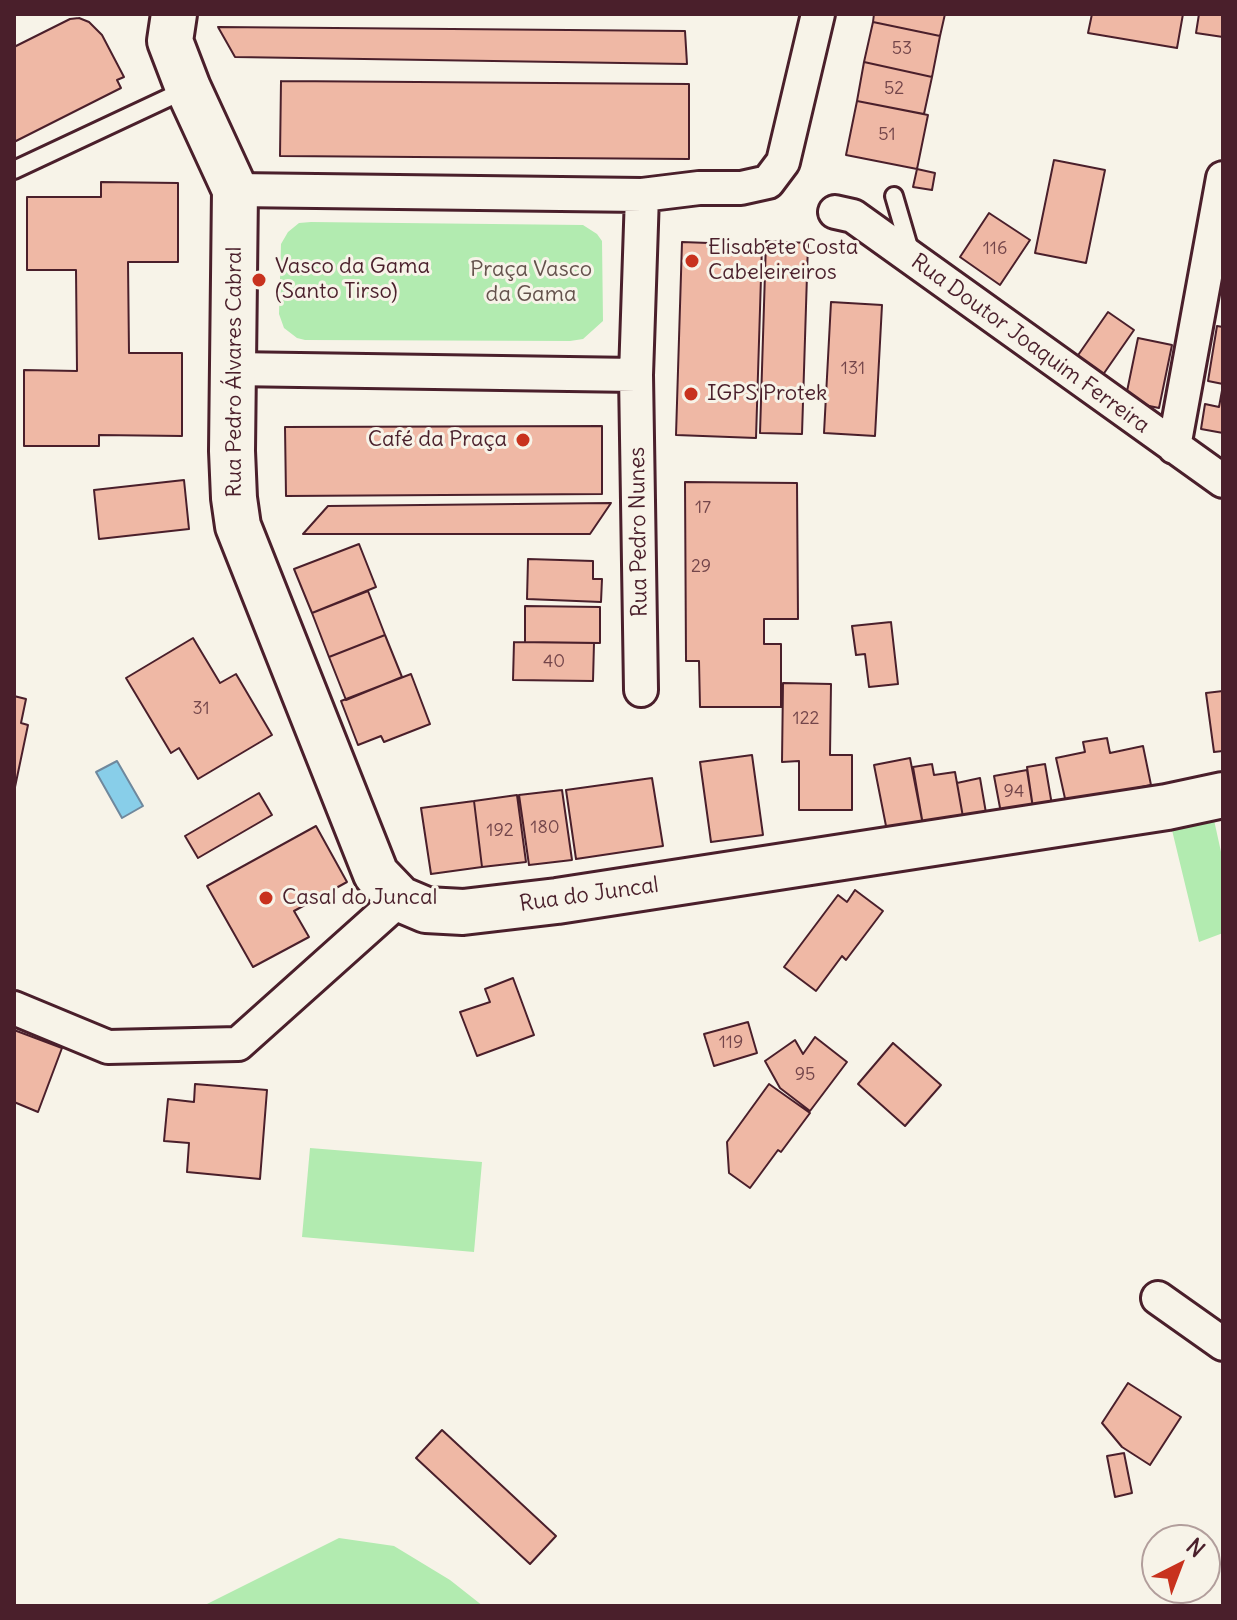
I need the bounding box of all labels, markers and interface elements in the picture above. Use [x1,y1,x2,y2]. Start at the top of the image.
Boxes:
house number: 53 [892,38,912,60]
house number: 52 [884,78,904,100]
house number: 51 [878,124,896,146]
place label: Elisabete Costa Cabeleireiros [708,235,858,286]
house number: 116 [983,238,1007,260]
street label: Rua Pedro Álvares Cabral [222,247,248,497]
street label: Rua Doutor Joaquim Ferreira [906,249,1154,439]
marker: Elisabete Costa Cabeleireiros [683,252,701,270]
place label: Vasco da Gama (Santo Tirso) [275,254,430,306]
park label: Praça Vasco da Gama [470,257,592,308]
marker: Vasco da Gama (Santo Tirso) [250,271,268,289]
house number: 131 [841,358,865,380]
place label: IGPS Protek [707,381,827,407]
marker: IGPS Protek [682,385,700,403]
place label: Café da Praça [368,427,507,453]
marker: Café da Praça [514,431,532,449]
street label: Rua Pedro Nunes [624,447,654,617]
house number: 17 [695,497,711,519]
house number: 29 [691,556,711,578]
house number: 40 [543,651,565,673]
house number: 31 [192,698,210,720]
house number: 122 [793,708,819,730]
house number: 94 [1004,781,1024,803]
house number: 180 [530,817,560,839]
house number: 192 [486,820,514,842]
street label: Rua do Juncal [518,872,660,918]
place label: Casal do Juncal [282,885,437,911]
marker: Casal do Juncal [257,889,275,907]
house number: 119 [719,1032,743,1054]
house number: 95 [795,1064,815,1086]
north arrow [1141,1524,1221,1604]
text: N [1181,1532,1211,1563]

